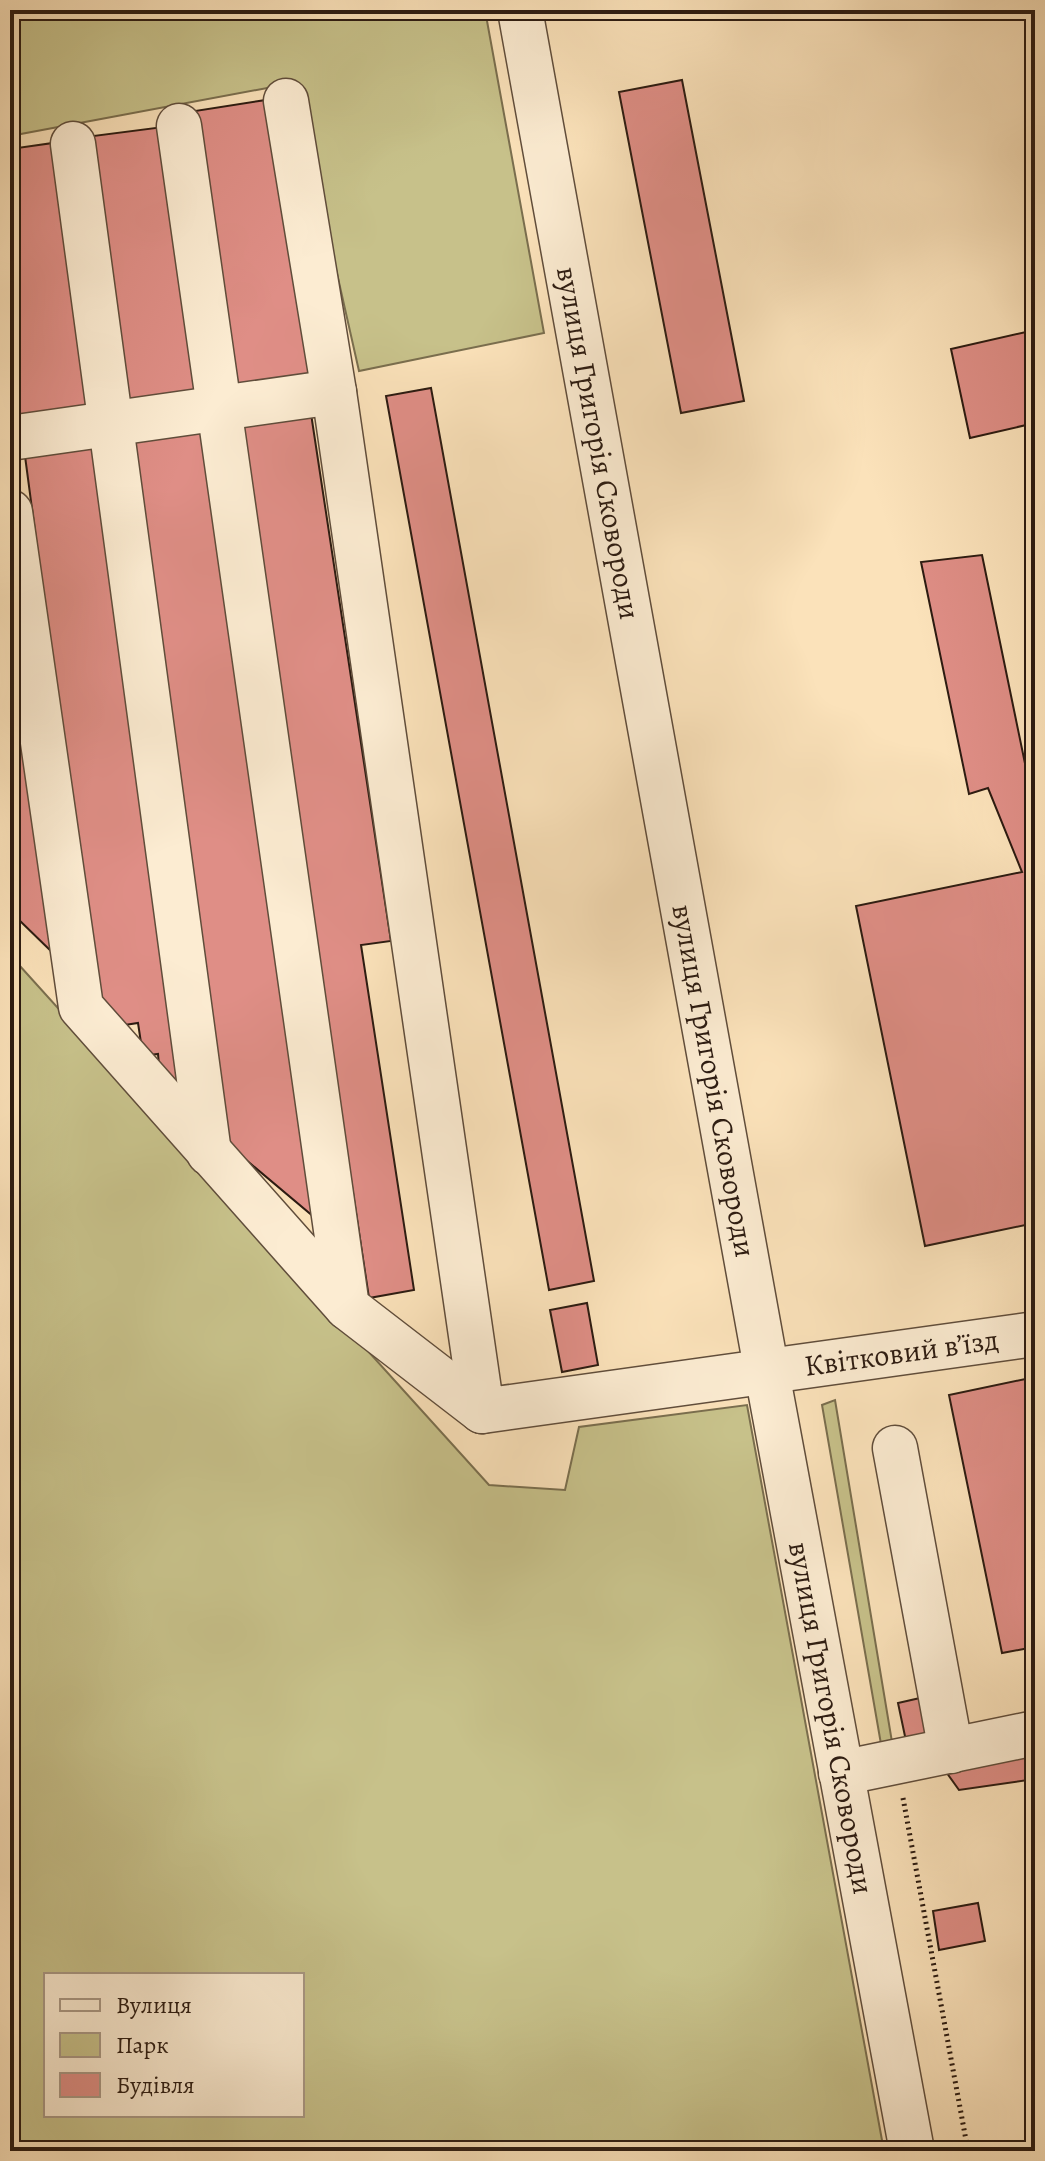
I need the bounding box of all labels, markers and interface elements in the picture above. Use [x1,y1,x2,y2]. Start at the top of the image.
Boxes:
street label: вулиця Григорія Сковороди [547,263,650,623]
street label: вулиця Григорія Сковороди [662,901,766,1260]
street label: Квітковий в’їзд [802,1319,1001,1386]
street label: вулиця Григорія Сковороди [779,1538,884,1897]
legend [44,1973,304,2117]
text: Вулиця [116,1989,192,2021]
text: Парк [116,2029,169,2061]
text: Будівля [116,2069,195,2101]

